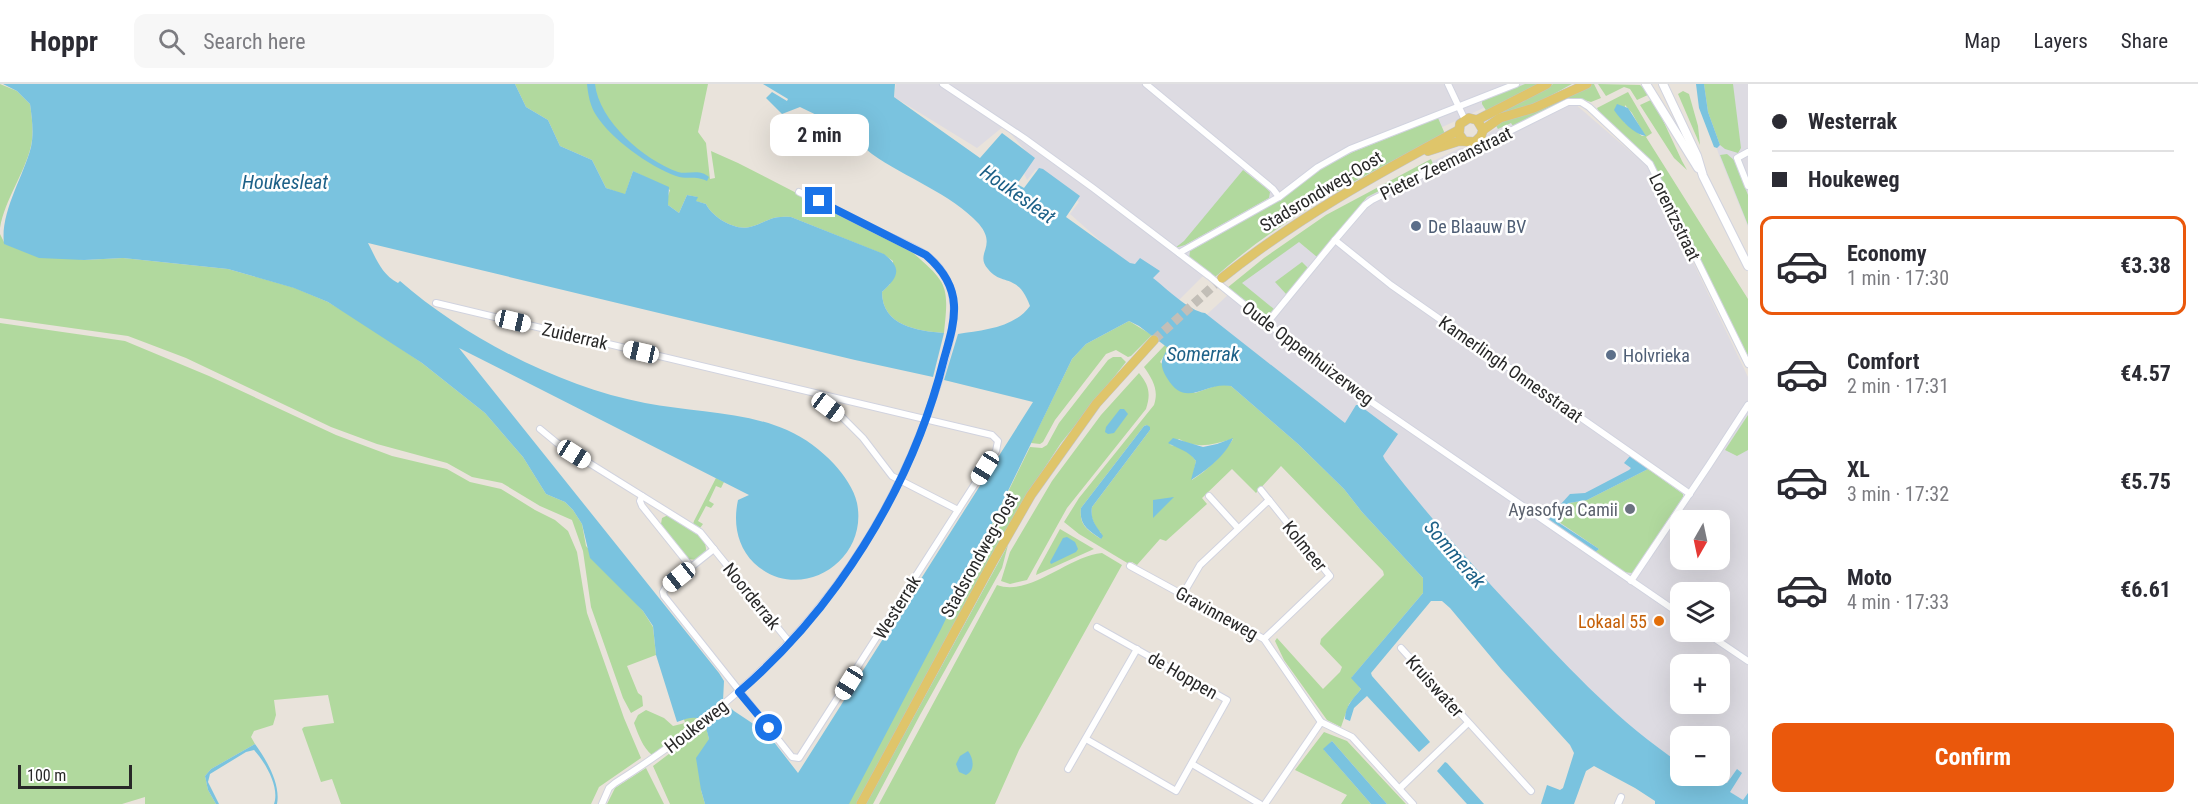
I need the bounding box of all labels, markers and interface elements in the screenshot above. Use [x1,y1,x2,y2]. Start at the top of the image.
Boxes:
search box [134,14,554,68]
text: Hoppr [30,25,98,58]
icon: search [155,25,188,58]
text: Search here [203,29,305,54]
text: Map [1964,29,2001,53]
text: Layers [2034,29,2088,53]
text: Share [2121,29,2168,53]
text: Westerrak [1808,109,1897,134]
callout: 2 min [770,114,868,156]
street label: Pieter Zeemanstraat [1377,122,1515,204]
text: 2 min [797,123,842,147]
street label: Stadsrondweg-Oost [1256,146,1386,236]
water label: Houkesleat [976,159,1060,229]
text: Houkeweg [1808,167,1900,192]
water label: Houkesleat [242,170,328,194]
street label: Lorentzstraat [1645,170,1705,264]
route end [805,187,832,214]
place label: De Blaauw BV [1428,216,1526,237]
marker: De Blaauw BV [1409,219,1423,233]
icon: car [1775,239,1829,293]
text: Economy [1847,241,1927,266]
text: €3.38 [2120,253,2171,278]
text: 1 min · 17:30 [1847,266,1949,290]
street label: Oude Oppenhuizerweg [1238,297,1378,409]
car [493,308,533,334]
street label: Kamerlingh Onnesstraat [1435,311,1587,427]
street label: Zuiderrak [540,318,610,354]
car [621,339,661,365]
water label: Somerrak [1167,342,1241,366]
place label: Holvrieka [1623,345,1690,366]
icon: car [1775,347,1829,401]
marker: Holvrieka [1604,348,1618,362]
text: Comfort [1847,349,1920,374]
text: €4.57 [2120,361,2171,386]
text: 2 min · 17:31 [1847,374,1949,398]
car [808,389,848,425]
car [554,437,594,471]
car [968,448,1002,488]
icon: car [1775,455,1829,509]
text: XL [1847,457,1870,482]
text: €5.75 [2120,469,2171,494]
text: 3 min · 17:32 [1847,482,1949,506]
street label: Stadsrondweg-Oost [936,489,1022,621]
place label: Ayasofya Camii [1508,499,1618,520]
marker: Ayasofya Camii [1623,502,1637,516]
north arrow [1670,510,1730,570]
map controls [1670,510,1730,786]
water label: Sommerak [1419,515,1492,594]
street label: Kolmeer [1278,517,1332,576]
car [659,559,699,595]
street label: Noorderrak [719,559,785,633]
icon: car [1775,563,1829,617]
text: Moto [1847,565,1892,590]
street label: Westerrak [869,571,925,643]
text: €6.61 [2120,577,2171,602]
street label: Gravinneweg [1172,582,1262,644]
button: layers [1670,582,1730,642]
text: 4 min · 17:33 [1847,590,1949,614]
place label: Lokaal 55 [1578,611,1647,632]
marker: Lokaal 55 [1652,614,1666,628]
street label: de Hoppen [1145,647,1221,703]
street label: Kruiswater [1402,651,1469,722]
button: + [1670,654,1730,714]
car [832,663,866,703]
street label: Houkeweg [660,695,732,757]
route start [755,714,782,741]
button: Confirm [1772,723,2174,792]
button: − [1670,726,1730,786]
scale bar [18,762,132,790]
text: 100 m [27,766,66,785]

